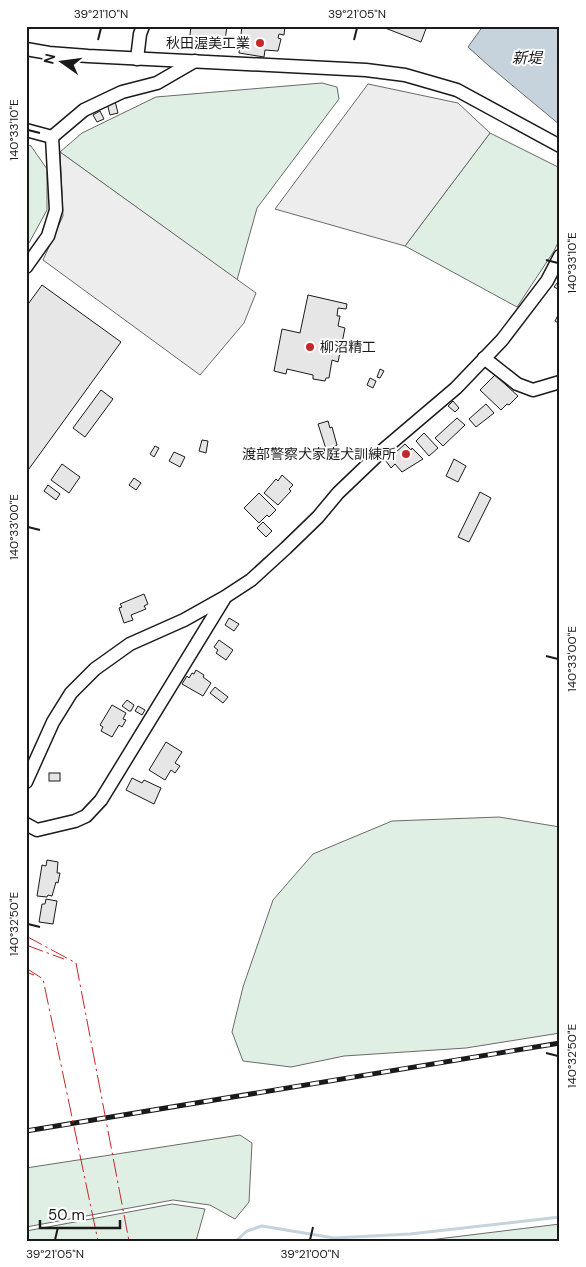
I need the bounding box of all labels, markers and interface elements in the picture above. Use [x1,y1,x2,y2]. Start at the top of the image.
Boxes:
text: 39°21'10"N [74,6,128,22]
text: 39°21'05"N [328,6,386,22]
place label: 秋田渥美工業 [166,34,250,52]
marker: 秋田渥美工業 [254,37,266,49]
north arrow [38,38,88,88]
water label: 新堤 [512,48,544,68]
text: N [39,52,59,66]
text: 140°33'10"E [6,99,22,161]
text: 140°33'10"E [564,232,580,294]
place label: 柳沼精工 [320,338,376,356]
marker: 柳沼精工 [304,341,316,353]
place label: 渡部警察犬家庭犬訓練所 [242,445,396,463]
marker: 渡部警察犬家庭犬訓練所 [400,448,412,460]
text: 140°33'00"E [6,494,22,560]
text: 140°33'00"E [564,626,580,692]
text: 140°32'50"E [6,891,22,956]
text: 140°32'50"E [564,1023,580,1088]
scale bar [40,1197,120,1229]
text: 50 m [48,1205,85,1225]
text: 39°21'05"N [26,1246,84,1262]
text: 39°21'00"N [280,1246,340,1262]

